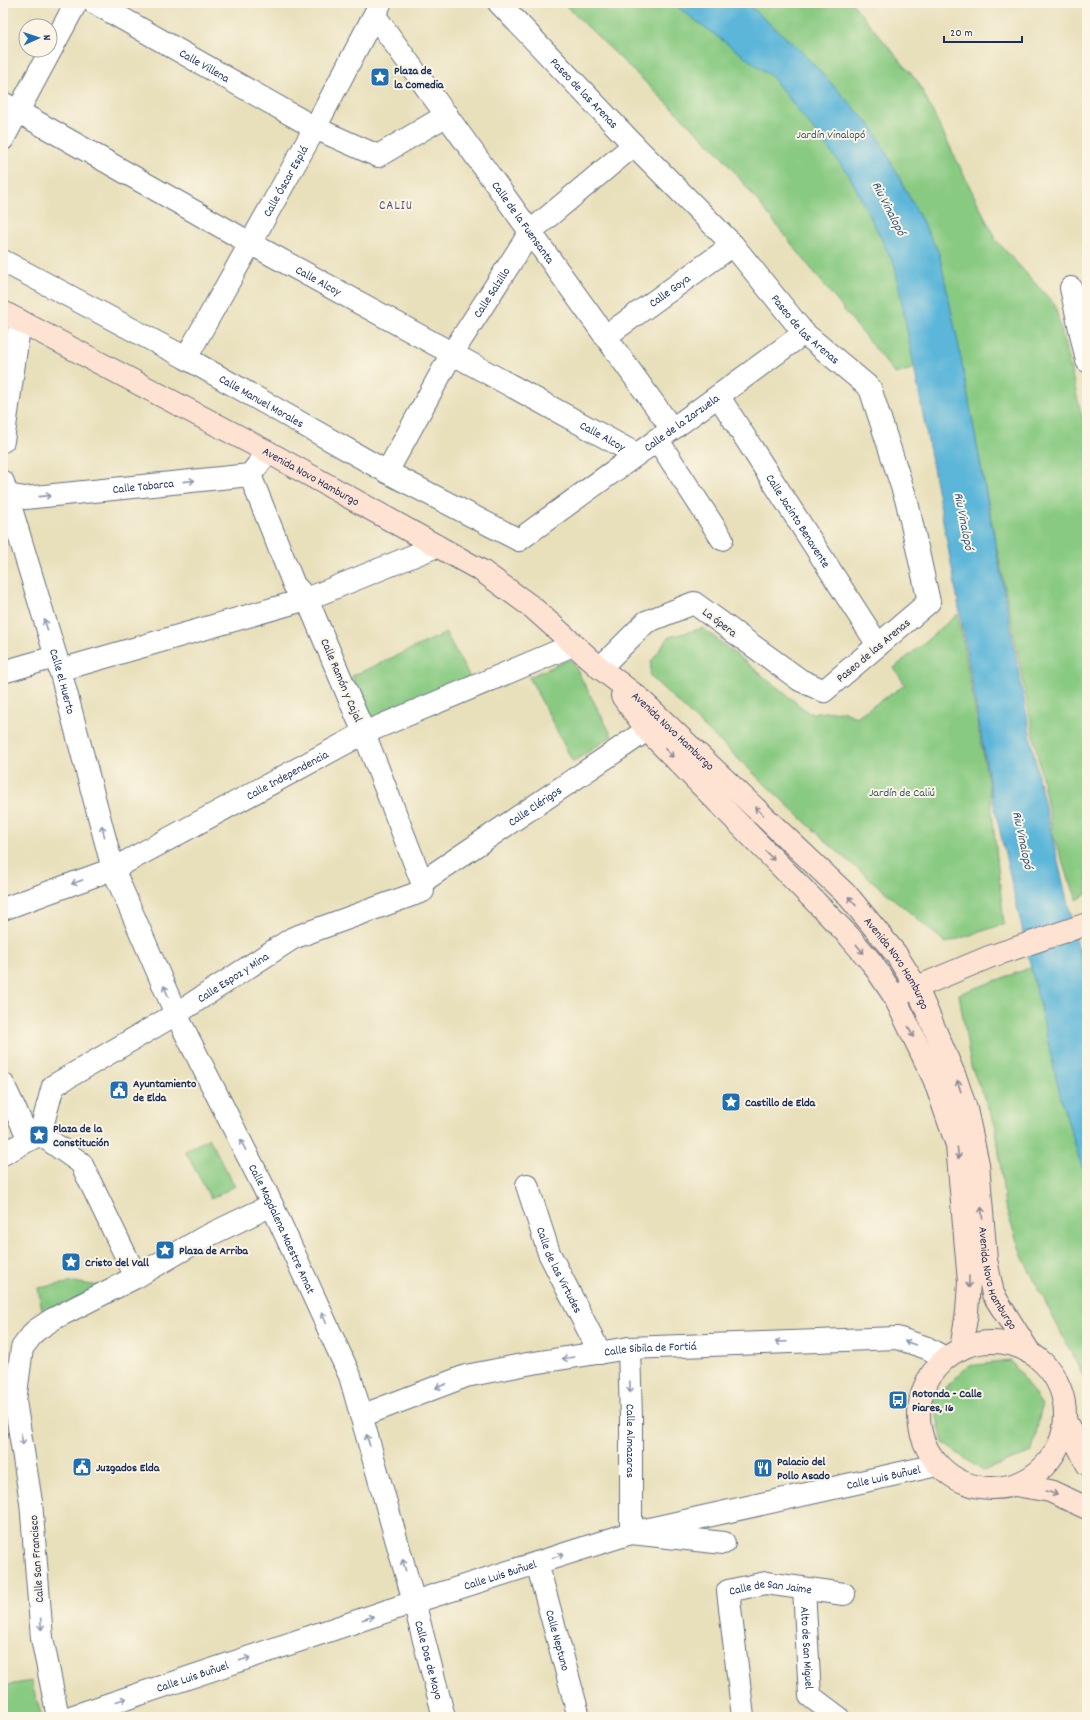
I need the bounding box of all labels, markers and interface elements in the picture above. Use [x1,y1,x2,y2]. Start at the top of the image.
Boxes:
north arrow [18,18,58,58]
scale bar [944,18,1022,44]
text: 20 m [950,25,973,42]
text: N [38,34,54,41]
street label: Calle Villena [175,45,232,88]
street label: Paseo de las Arenas [545,55,621,133]
place label: Plaza de la Comedia [394,63,445,94]
place icon: Plaza de la Comedia [369,66,391,88]
park label: Jardín Vinalopó [797,127,865,144]
street label: Calle Óscar Esplá [260,143,313,221]
street label: Calle de la Fuensanta [487,178,558,268]
water label: Riu Vinalopó [866,179,911,242]
district label: CALIU [379,197,413,216]
street label: Calle Alcoy [292,262,345,302]
street label: Calle Salzillo [470,265,515,322]
street label: Calle Goya [646,271,695,312]
street label: Paseo de las Arenas [766,291,843,369]
street label: Calle Manuel Morales [215,371,306,433]
street label: Calle de la Zarzuela [641,391,724,457]
street label: Calle Alcoy [576,418,629,457]
street label: Avenida Novo Hamburgo [259,443,362,511]
street label: Calle Jacinto Benavente [761,471,833,572]
street label: Calle Tabarca [112,476,175,499]
one-way arrow [182,478,195,485]
water label: Riu Vinalopó [948,491,978,554]
one-way arrow [38,492,51,500]
street label: La ópera [698,605,740,642]
street label: Paseo de las Arenas [833,615,915,687]
one-way arrow [42,619,49,632]
street label: Calle Ramón y Cajal [315,636,366,725]
street label: Calle el Huerto [44,647,78,716]
street label: Avenida Novo Hamburgo [627,688,718,775]
street label: Calle Independencia [244,747,332,805]
one-way arrow [664,748,674,758]
street label: Calle Clérigos [505,783,566,831]
park label: Jardín de Caliú [869,785,935,802]
one-way arrow [754,806,764,816]
water label: Riu Vinalopó [1006,810,1037,873]
one-way arrow [99,825,106,838]
one-way arrow [765,851,775,861]
one-way arrow [71,879,83,887]
one-way arrow [848,896,857,906]
street label: Avenida Novo Hamburgo [859,914,932,1013]
one-way arrow [856,944,864,955]
street label: Calle Espoz y Mina [195,949,273,1008]
one-way arrow [162,986,169,998]
one-way arrow [908,1025,915,1037]
place label: Ayuntamiento de Elda [133,1076,197,1107]
public building icon: Ayuntamiento de Elda [108,1079,130,1101]
one-way arrow [954,1080,962,1092]
place icon: Castillo de Elda [720,1091,742,1113]
place label: Castillo de Elda [745,1095,817,1112]
place label: Plaza de la Constitución [53,1121,109,1152]
place icon: Plaza de la Constitución [28,1124,50,1146]
one-way arrow [239,1139,246,1151]
one-way arrow [954,1146,961,1159]
street label: Calle Magdalena Maestre Amat [243,1161,319,1297]
one-way arrow [978,1207,985,1220]
street label: Calle de las Virtudes [531,1225,585,1317]
street label: Avenida Novo Hamburgo [973,1226,1020,1334]
place icon: Plaza de Arriba [154,1239,176,1261]
place label: Plaza de Arriba [179,1243,249,1260]
place icon: Cristo del Vall [60,1251,82,1273]
place label: Cristo del Vall [85,1255,149,1272]
one-way arrow [965,1275,973,1288]
one-way arrow [319,1312,327,1324]
street label: Calle Sibila de Fortiá [603,1338,697,1362]
one-way arrow [904,1338,916,1346]
one-way arrow [775,1339,788,1346]
one-way arrow [561,1354,574,1362]
one-way arrow [626,1380,634,1393]
one-way arrow [435,1382,447,1390]
place label: Rotonda - Calle Piares, 16 [912,1386,983,1417]
bus stop icon: Rotonda - Calle Piares, 16 [887,1389,909,1411]
street label: Calle Almazaras [621,1404,638,1478]
one-way arrow [18,1432,26,1445]
one-way arrow [364,1434,371,1447]
place label: Palacio del Pollo Asado [777,1454,830,1485]
public building icon: Juzgados Elda [71,1456,93,1478]
restaurant icon: Palacio del Pollo Asado [752,1457,774,1479]
place label: Juzgados Elda [96,1460,161,1477]
street label: Calle Luis Buñuel [845,1462,922,1495]
one-way arrow [1046,1489,1058,1497]
street label: Calle San Francisco [26,1515,49,1603]
one-way arrow [552,1552,564,1560]
street label: Calle Luis Buñuel [462,1557,539,1596]
one-way arrow [399,1559,407,1572]
street label: Calle de San Jaime [728,1576,813,1601]
street label: Alto de San Miguel [795,1606,817,1690]
street label: Calle Neptuno [540,1608,573,1673]
one-way arrow [361,1614,374,1621]
one-way arrow [37,1617,44,1630]
street label: Calle Dos de Mayo [409,1619,446,1702]
one-way arrow [238,1655,251,1662]
street label: Calle Luis Buñuel [154,1658,231,1698]
one-way arrow [115,1696,128,1703]

